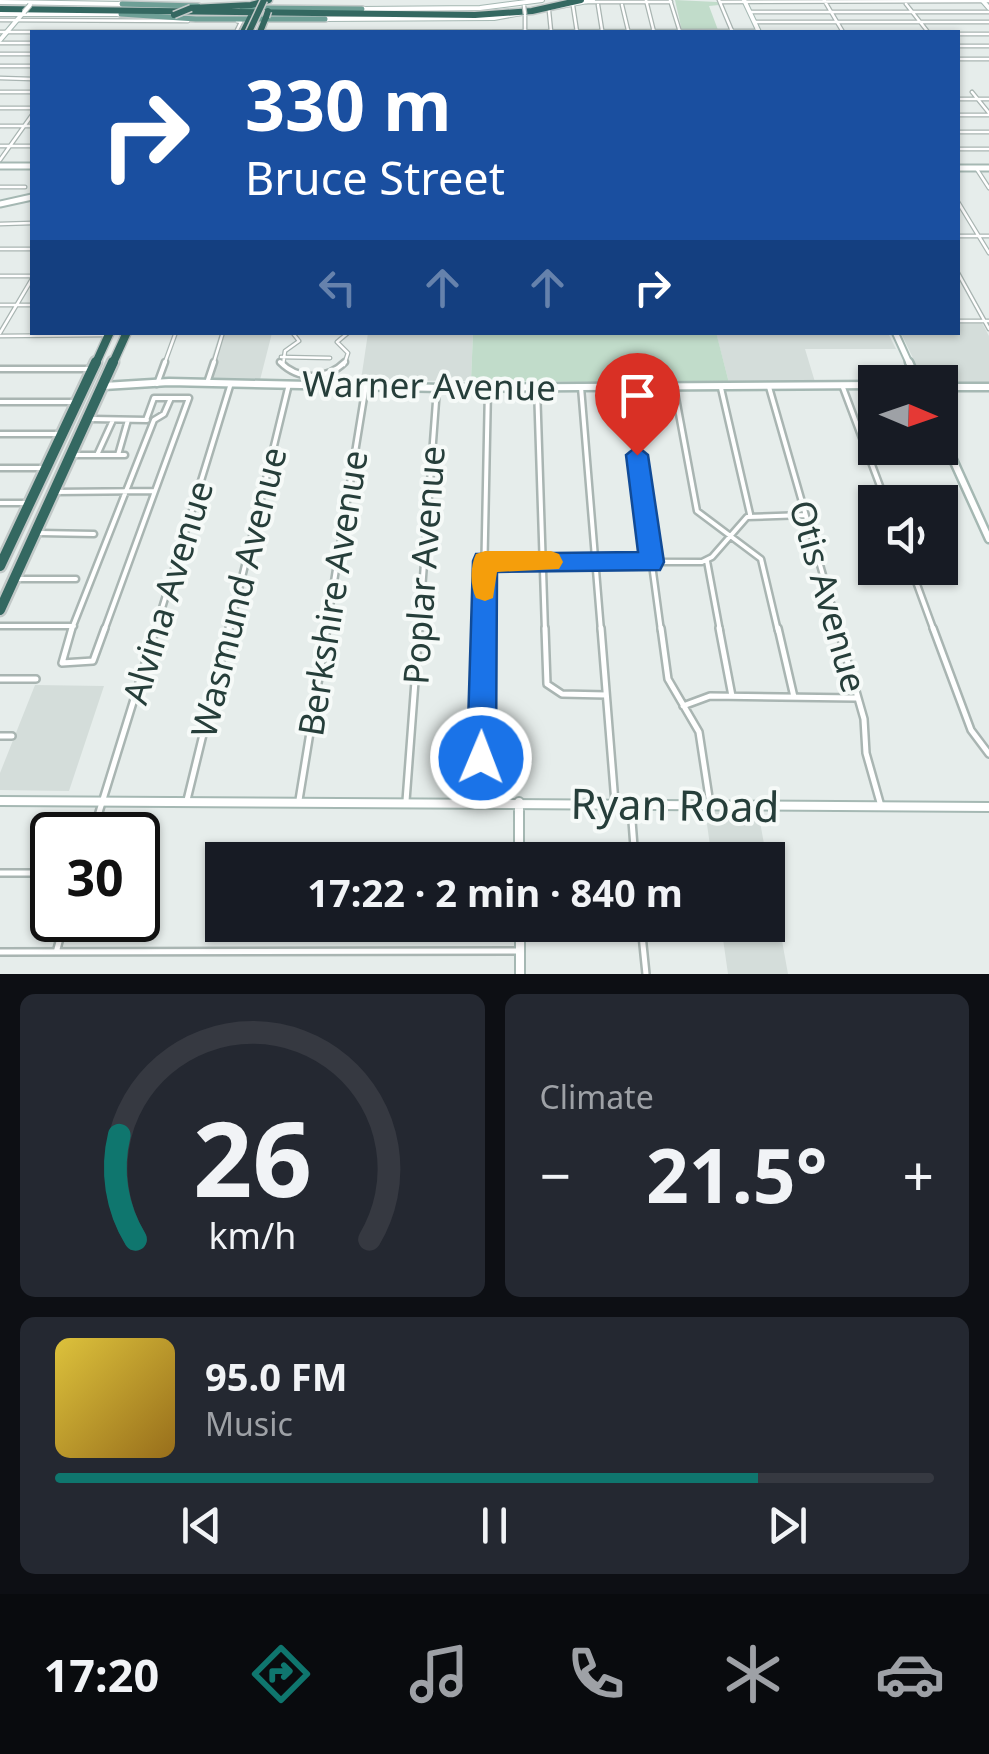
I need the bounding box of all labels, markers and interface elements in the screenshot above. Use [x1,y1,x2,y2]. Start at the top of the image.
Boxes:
text: 330 m [245,56,452,152]
icon: right [80,70,210,200]
text: Bruce Street [245,147,505,208]
icon: left [310,260,365,315]
icon: ahead [415,260,470,315]
icon: ahead [520,260,575,315]
icon: right [625,260,680,315]
pin [595,353,680,456]
street label: Warner Avenue [302,359,556,411]
north arrow [858,365,958,465]
map controls [858,365,958,585]
icon: arrive [610,368,665,423]
street label: Wasmund Avenue [179,442,297,742]
street label: Poplar Avenue [391,444,455,686]
street label: Berkshire Avenue [286,447,378,739]
street label: Alvina Avenue [111,474,223,710]
button: sound [858,485,958,585]
street label: Otis Avenue [779,494,879,698]
position arrow [429,706,533,810]
street label: Ryan Road [570,774,780,834]
speed limit sign: 30 [30,812,160,942]
text: 17:22 · 2 min · 840 m [307,866,683,918]
text: Climate [540,1075,654,1118]
text: 26 [193,1086,312,1227]
text: 21.5° [646,1123,828,1225]
text: − [540,1137,571,1212]
text: + [903,1137,934,1212]
text: km/h [208,1211,296,1259]
text: 95.0 FM [205,1350,347,1402]
text: Music [205,1402,293,1445]
icon: previous [174,1498,229,1553]
icon: pause [467,1498,522,1553]
icon: next [760,1498,815,1553]
icon: directions [246,1639,316,1709]
icon: music [404,1639,474,1709]
icon: phone [561,1639,631,1709]
icon: climate [718,1639,788,1709]
icon: car [875,1639,945,1709]
text: 17:20 [44,1644,159,1705]

